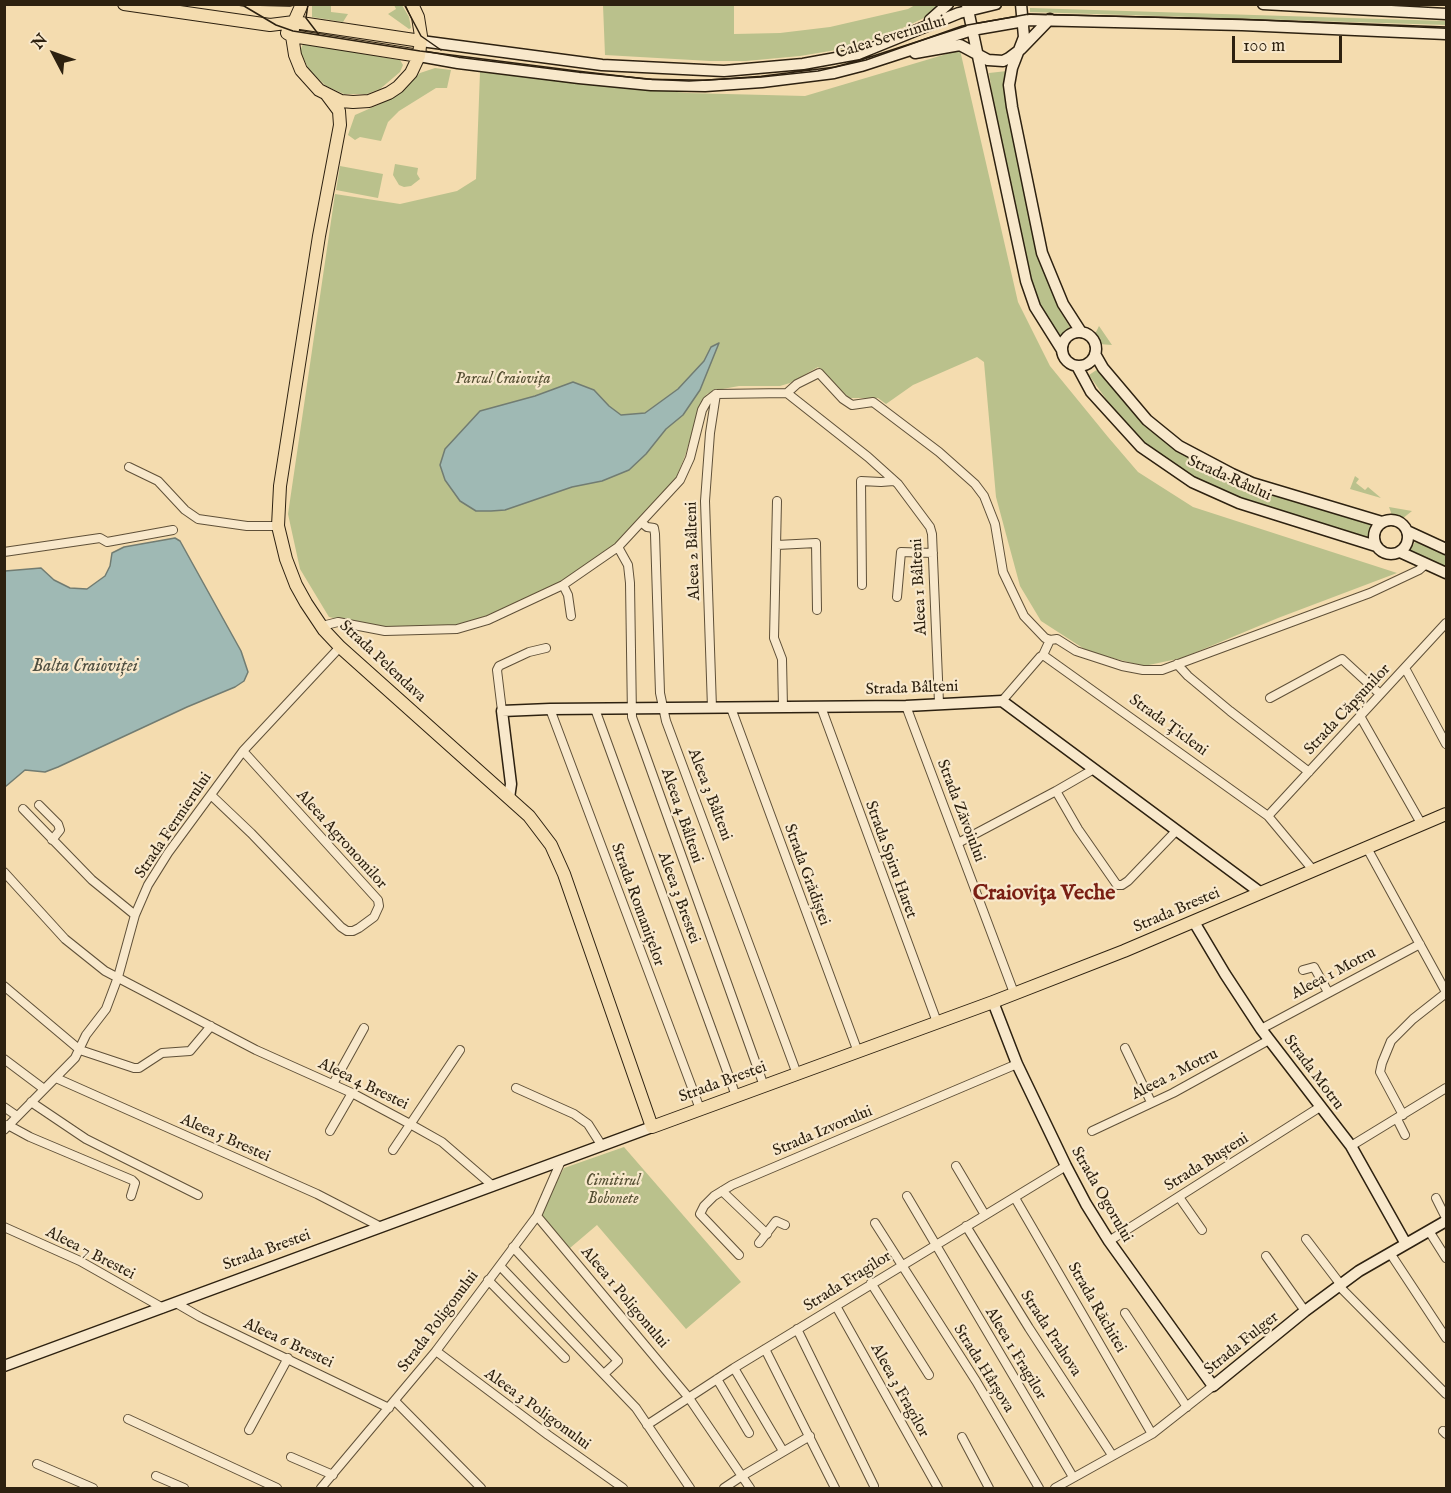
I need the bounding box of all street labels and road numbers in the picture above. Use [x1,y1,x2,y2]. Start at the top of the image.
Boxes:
street label: Calea Severinului [834,12,948,64]
street label: Strada Râului [1184,452,1274,506]
street label: Aleea 2 Bâlteni [683,501,705,601]
street label: Aleea 1 Bâlteni [908,538,932,636]
street label: Strada Pelendava [335,617,429,707]
street label: Strada Căpșunilor [1301,660,1395,760]
street label: Strada Bâlteni [865,678,959,700]
street label: Strada Țicleni [1125,691,1211,761]
street label: Aleea 3 Bâlteni [683,746,735,844]
street label: Strada Zăvoiului [932,757,988,865]
street label: Aleea 4 Bâlteni [656,766,706,866]
street label: Strada Fermierului [131,769,217,883]
street label: Aleea Agronomilor [291,787,391,893]
street label: Strada Spiru Haret [860,799,920,921]
street label: Strada Grădiștei [779,822,833,928]
street label: Strada Romanițelor [606,841,668,969]
street label: Aleea 3 Brestei [653,850,703,946]
street label: Strada Brestei [1131,884,1223,938]
street label: Aleea 1 Motru [1289,944,1379,1004]
street label: Strada Motru [1279,1032,1347,1114]
street label: Aleea 2 Motru [1129,1045,1221,1105]
street label: Aleea 4 Brestei [315,1055,411,1115]
street label: Strada Brestei [677,1058,769,1108]
street label: Strada Izvorului [770,1102,876,1162]
street label: Aleea 5 Brestei [177,1111,273,1167]
street label: Strada Bușteni [1161,1130,1253,1196]
street label: Strada Ogorului [1066,1144,1136,1246]
street label: Aleea 7 Brestei [42,1223,138,1285]
street label: Strada Brestei [221,1226,313,1276]
street label: Aleea 1 Poligonului [576,1243,672,1353]
street label: Strada Fragilor [801,1247,895,1317]
street label: Strada Răchitei [1062,1259,1130,1357]
street label: Strada Poligonului [395,1267,483,1377]
street label: Strada Prahova [1015,1288,1085,1380]
street label: Aleea 1 Fragilor [980,1304,1050,1404]
street label: Strada Fulger [1201,1308,1283,1380]
street label: Aleea 6 Brestei [240,1315,336,1373]
street label: Strada Hârșova [948,1322,1018,1416]
street label: Aleea 3 Fragilor [865,1341,933,1441]
street label: Aleea 3 Poligonului [480,1365,594,1455]

